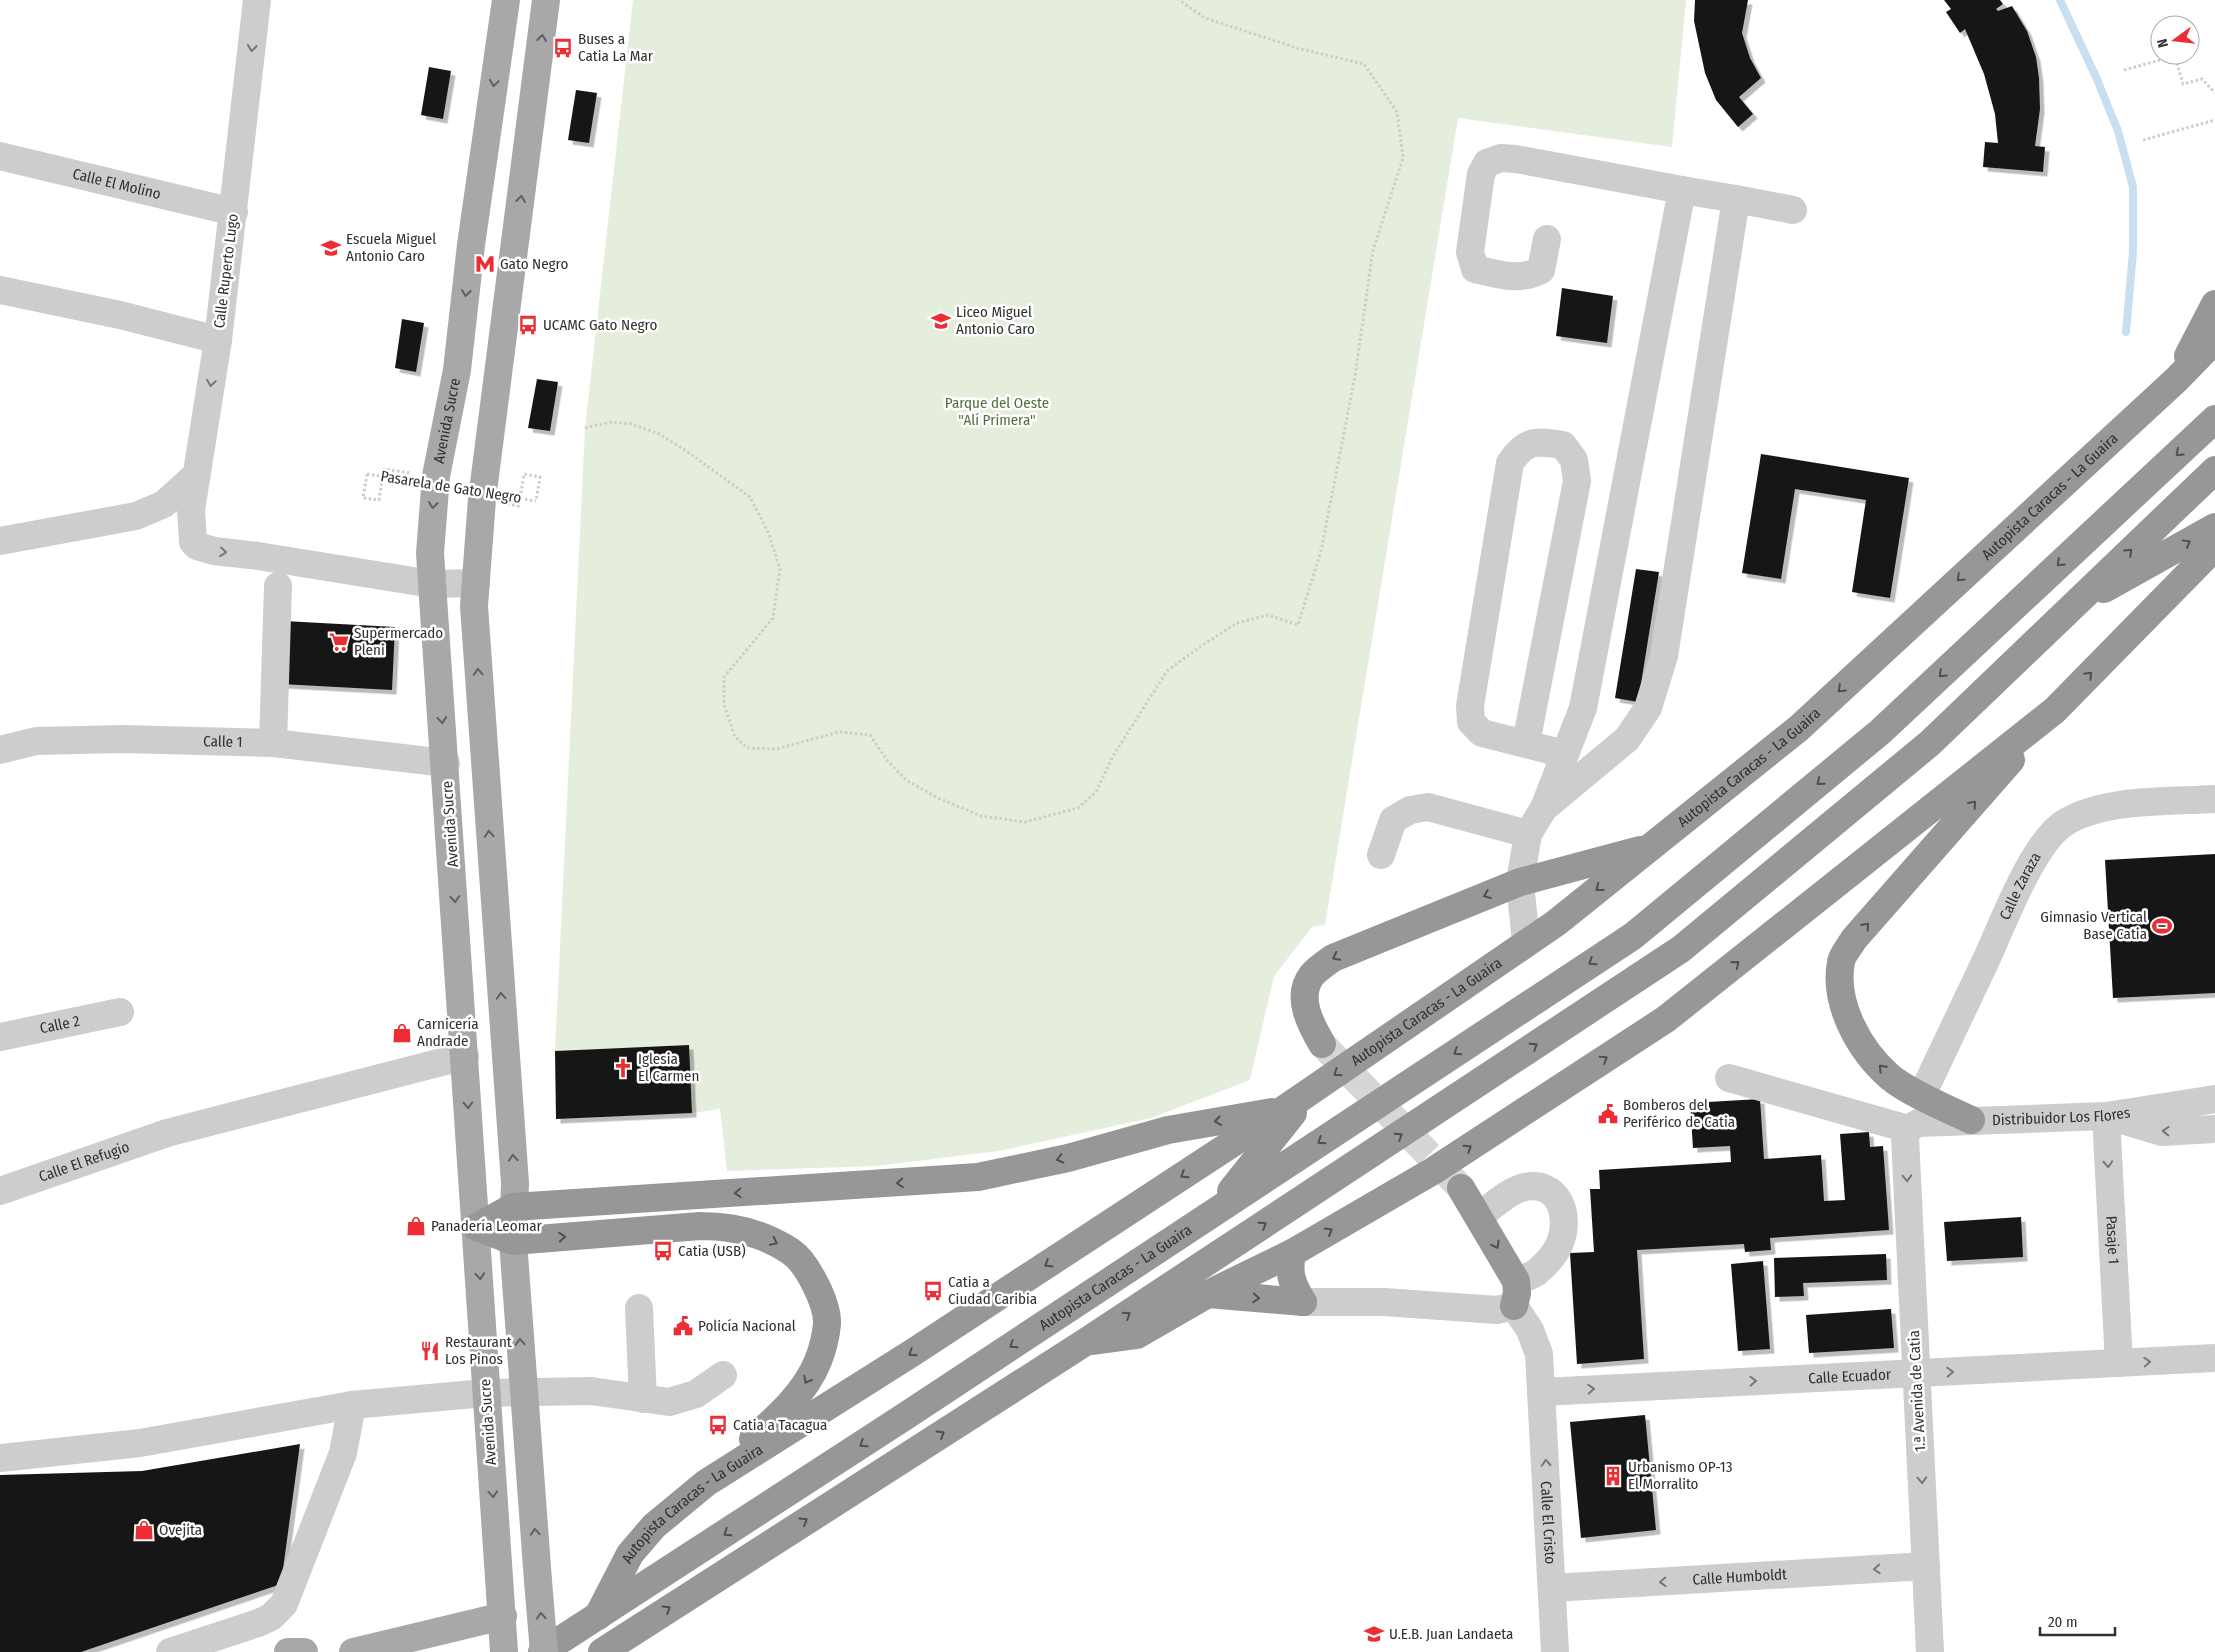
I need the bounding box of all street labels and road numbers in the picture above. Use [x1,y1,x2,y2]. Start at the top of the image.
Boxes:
street label: Calle El Molino [71,165,163,203]
street label: Calle Ruperto Lugo [210,213,242,329]
street label: Avenida Sucre [430,377,464,465]
street label: Autopista Caracas - La Guaira [1978,429,2122,564]
street label: Pasarela de Gato Negro [379,467,523,507]
street label: Autopista Caracas - La Guaira [1674,704,1824,831]
street label: Calle 1 [203,732,243,751]
street label: Avenida Sucre [438,780,462,868]
street label: Calle Zaraza [1996,849,2045,923]
street label: Autopista Caracas - La Guaira [1347,954,1505,1070]
street label: Calle 2 [38,1012,82,1037]
street label: Distribuidor Los Flores [1992,1103,2131,1129]
street label: Calle El Refugio [36,1138,132,1186]
street label: Pasaje 1 [2102,1215,2123,1264]
street label: Autopista Caracas - La Guaira [1036,1221,1195,1334]
street label: 1.ª Avenida de Catia [1905,1330,1929,1452]
street label: Calle Ecuador [1808,1365,1892,1388]
street label: Avenida Sucre [476,1378,500,1466]
street label: Autopista Caracas - La Guaira [618,1441,766,1566]
street label: Calle El Cristo [1537,1480,1559,1565]
street label: Calle Humboldt [1692,1565,1788,1589]

